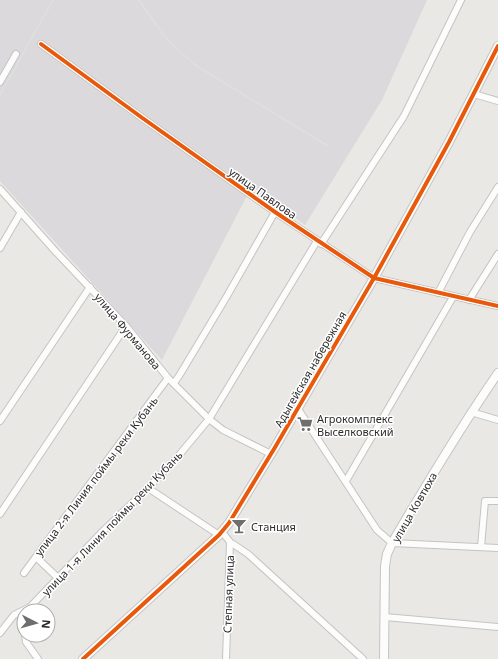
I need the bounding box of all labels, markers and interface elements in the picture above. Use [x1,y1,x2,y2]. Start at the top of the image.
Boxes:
street label: улица Павлова [226,164,300,222]
street label: улица Фурманова [92,290,164,372]
street label: Адыгейская набережная [271,308,349,430]
street label: улица 2-я Линия поймы реки Кубань [31,393,161,559]
place label: Агрокомплекс Выселковский [317,411,394,439]
supermarket icon: Агрокомплекс Выселковский [296,415,314,433]
street label: улица 1-я Линия поймы реки Кубань [38,447,186,599]
street label: улица Ковтюха [388,469,440,545]
bar icon: Станция [230,517,248,535]
place label: Станция [251,519,296,534]
street label: Степная улица [219,555,237,633]
north arrow [16,603,56,643]
text: N [39,619,54,629]

